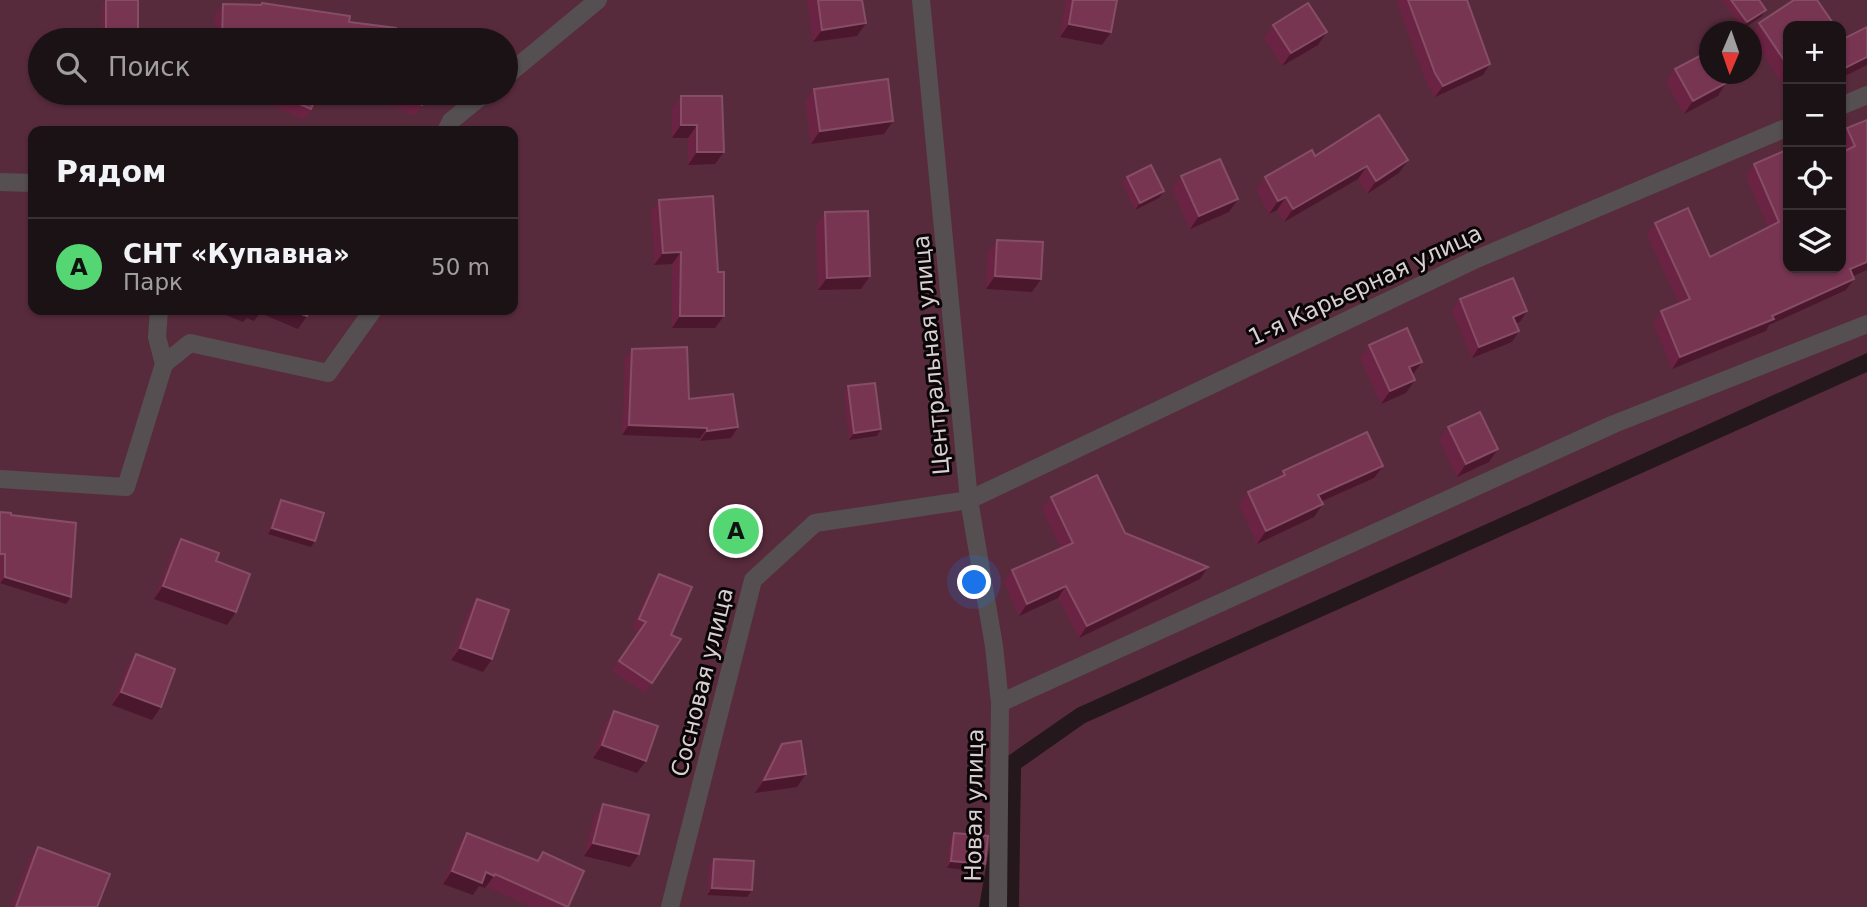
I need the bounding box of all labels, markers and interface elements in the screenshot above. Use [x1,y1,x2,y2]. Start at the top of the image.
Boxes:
north arrow [1699,21,1762,84]
map controls [1783,21,1846,273]
button: + [1783,21,1846,84]
search box [28,28,518,105]
icon: search [52,48,90,86]
text: Поиск [108,52,190,82]
button: − [1783,84,1846,147]
button: locate [1783,147,1846,210]
text: Рядом [56,154,167,189]
button: layers [1783,210,1846,273]
street label: 1-я Карьерная улица [1244,219,1486,351]
street label: Центральная улица [908,234,954,476]
text: СНТ «Купавна» [123,239,350,269]
text: A [70,254,88,280]
text: 50 m [431,254,490,280]
text: Парк [123,269,183,295]
pin: A [713,505,759,557]
your location [957,565,991,599]
street label: Сосновая улица [666,585,738,779]
street label: Новая улица [960,728,988,882]

